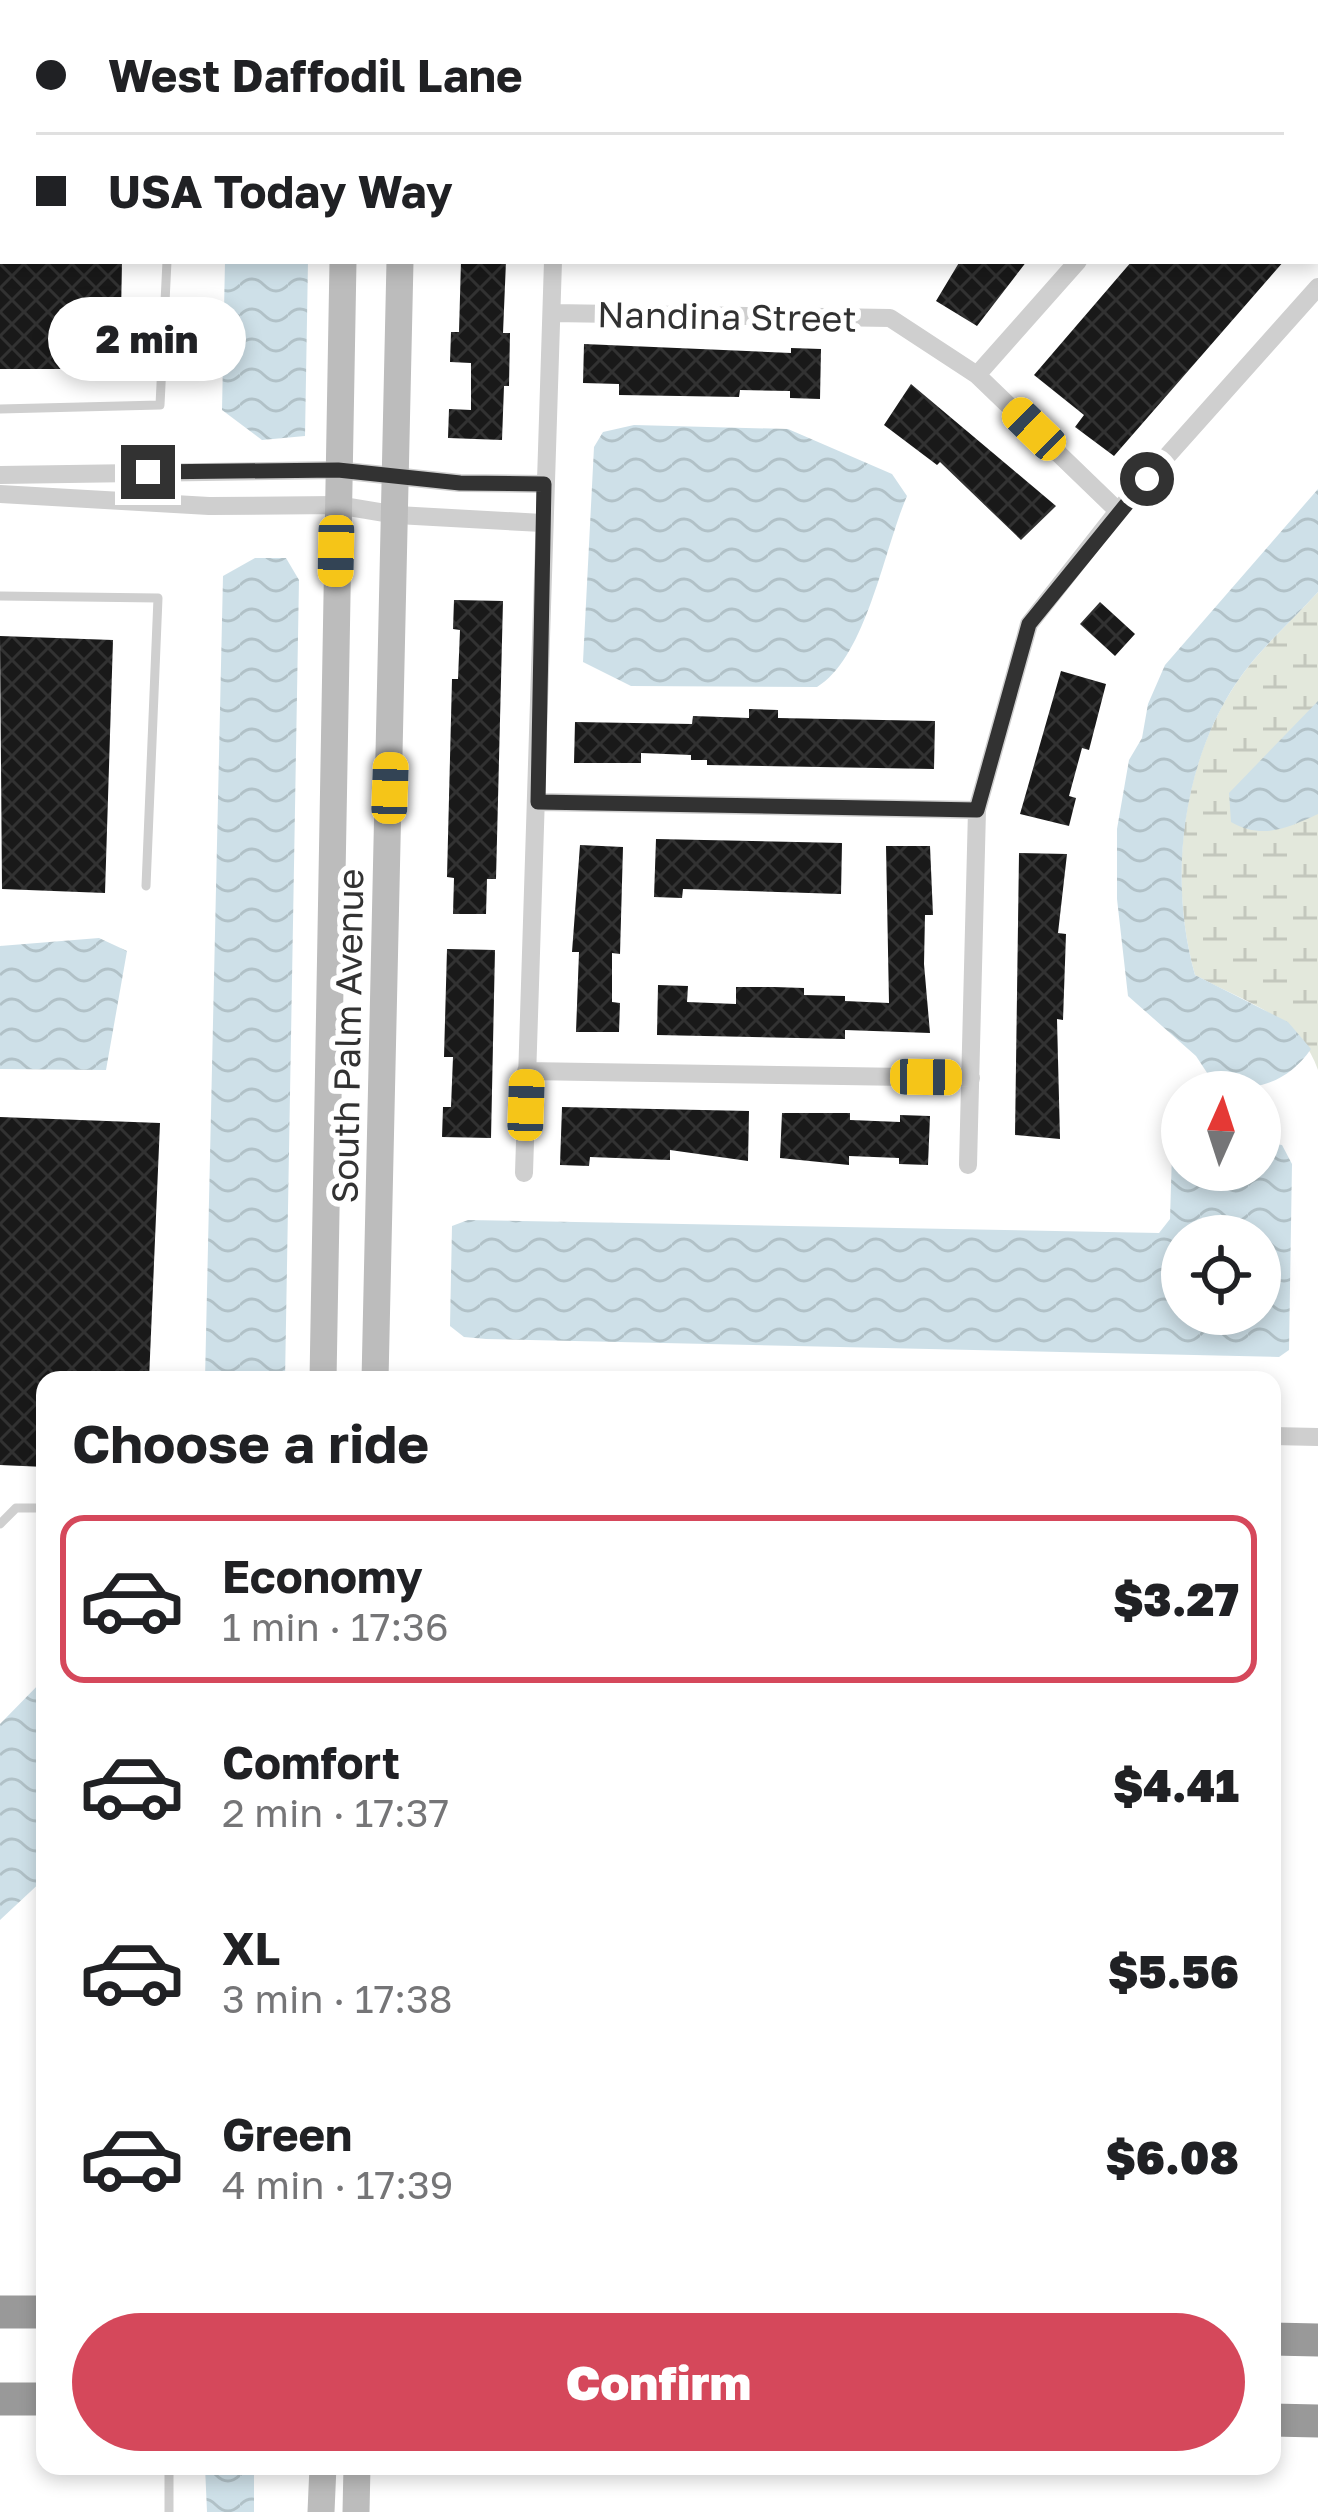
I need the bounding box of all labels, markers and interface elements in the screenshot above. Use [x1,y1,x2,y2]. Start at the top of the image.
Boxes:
text: West Daffodil Lane [108,48,523,102]
text: USA Today Way [108,164,453,218]
street label: Nandina Street [597,292,857,340]
callout: 2 min [49,298,247,382]
text: 2 min [96,315,198,362]
car [996,391,1072,467]
route end [121,445,175,499]
route start [1120,452,1174,506]
car [317,515,355,587]
car [371,751,409,825]
street label: South Palm Avenue [323,868,371,1204]
car [890,1058,962,1096]
car [507,1068,545,1142]
north arrow [1161,1071,1281,1191]
map controls [1161,1071,1281,1335]
button: locate [1161,1215,1281,1335]
text: Choose a ride [72,1410,429,1475]
icon: car [78,1545,186,1653]
text: Economy [222,1549,423,1603]
text: $3.27 [1113,1572,1239,1626]
text: 1 min · 17:36 [222,1603,449,1650]
icon: car [78,1731,186,1839]
text: Comfort [222,1735,400,1789]
text: $4.41 [1113,1758,1239,1812]
text: 2 min · 17:37 [222,1789,449,1836]
icon: car [78,1917,186,2025]
text: XL [222,1921,280,1975]
text: $5.56 [1108,1944,1239,1998]
text: 3 min · 17:38 [222,1975,453,2022]
icon: car [78,2103,186,2211]
text: Green [222,2107,352,2161]
text: $6.08 [1106,2130,1239,2184]
text: 4 min · 17:39 [222,2161,453,2208]
button: Confirm [72,2313,1245,2451]

